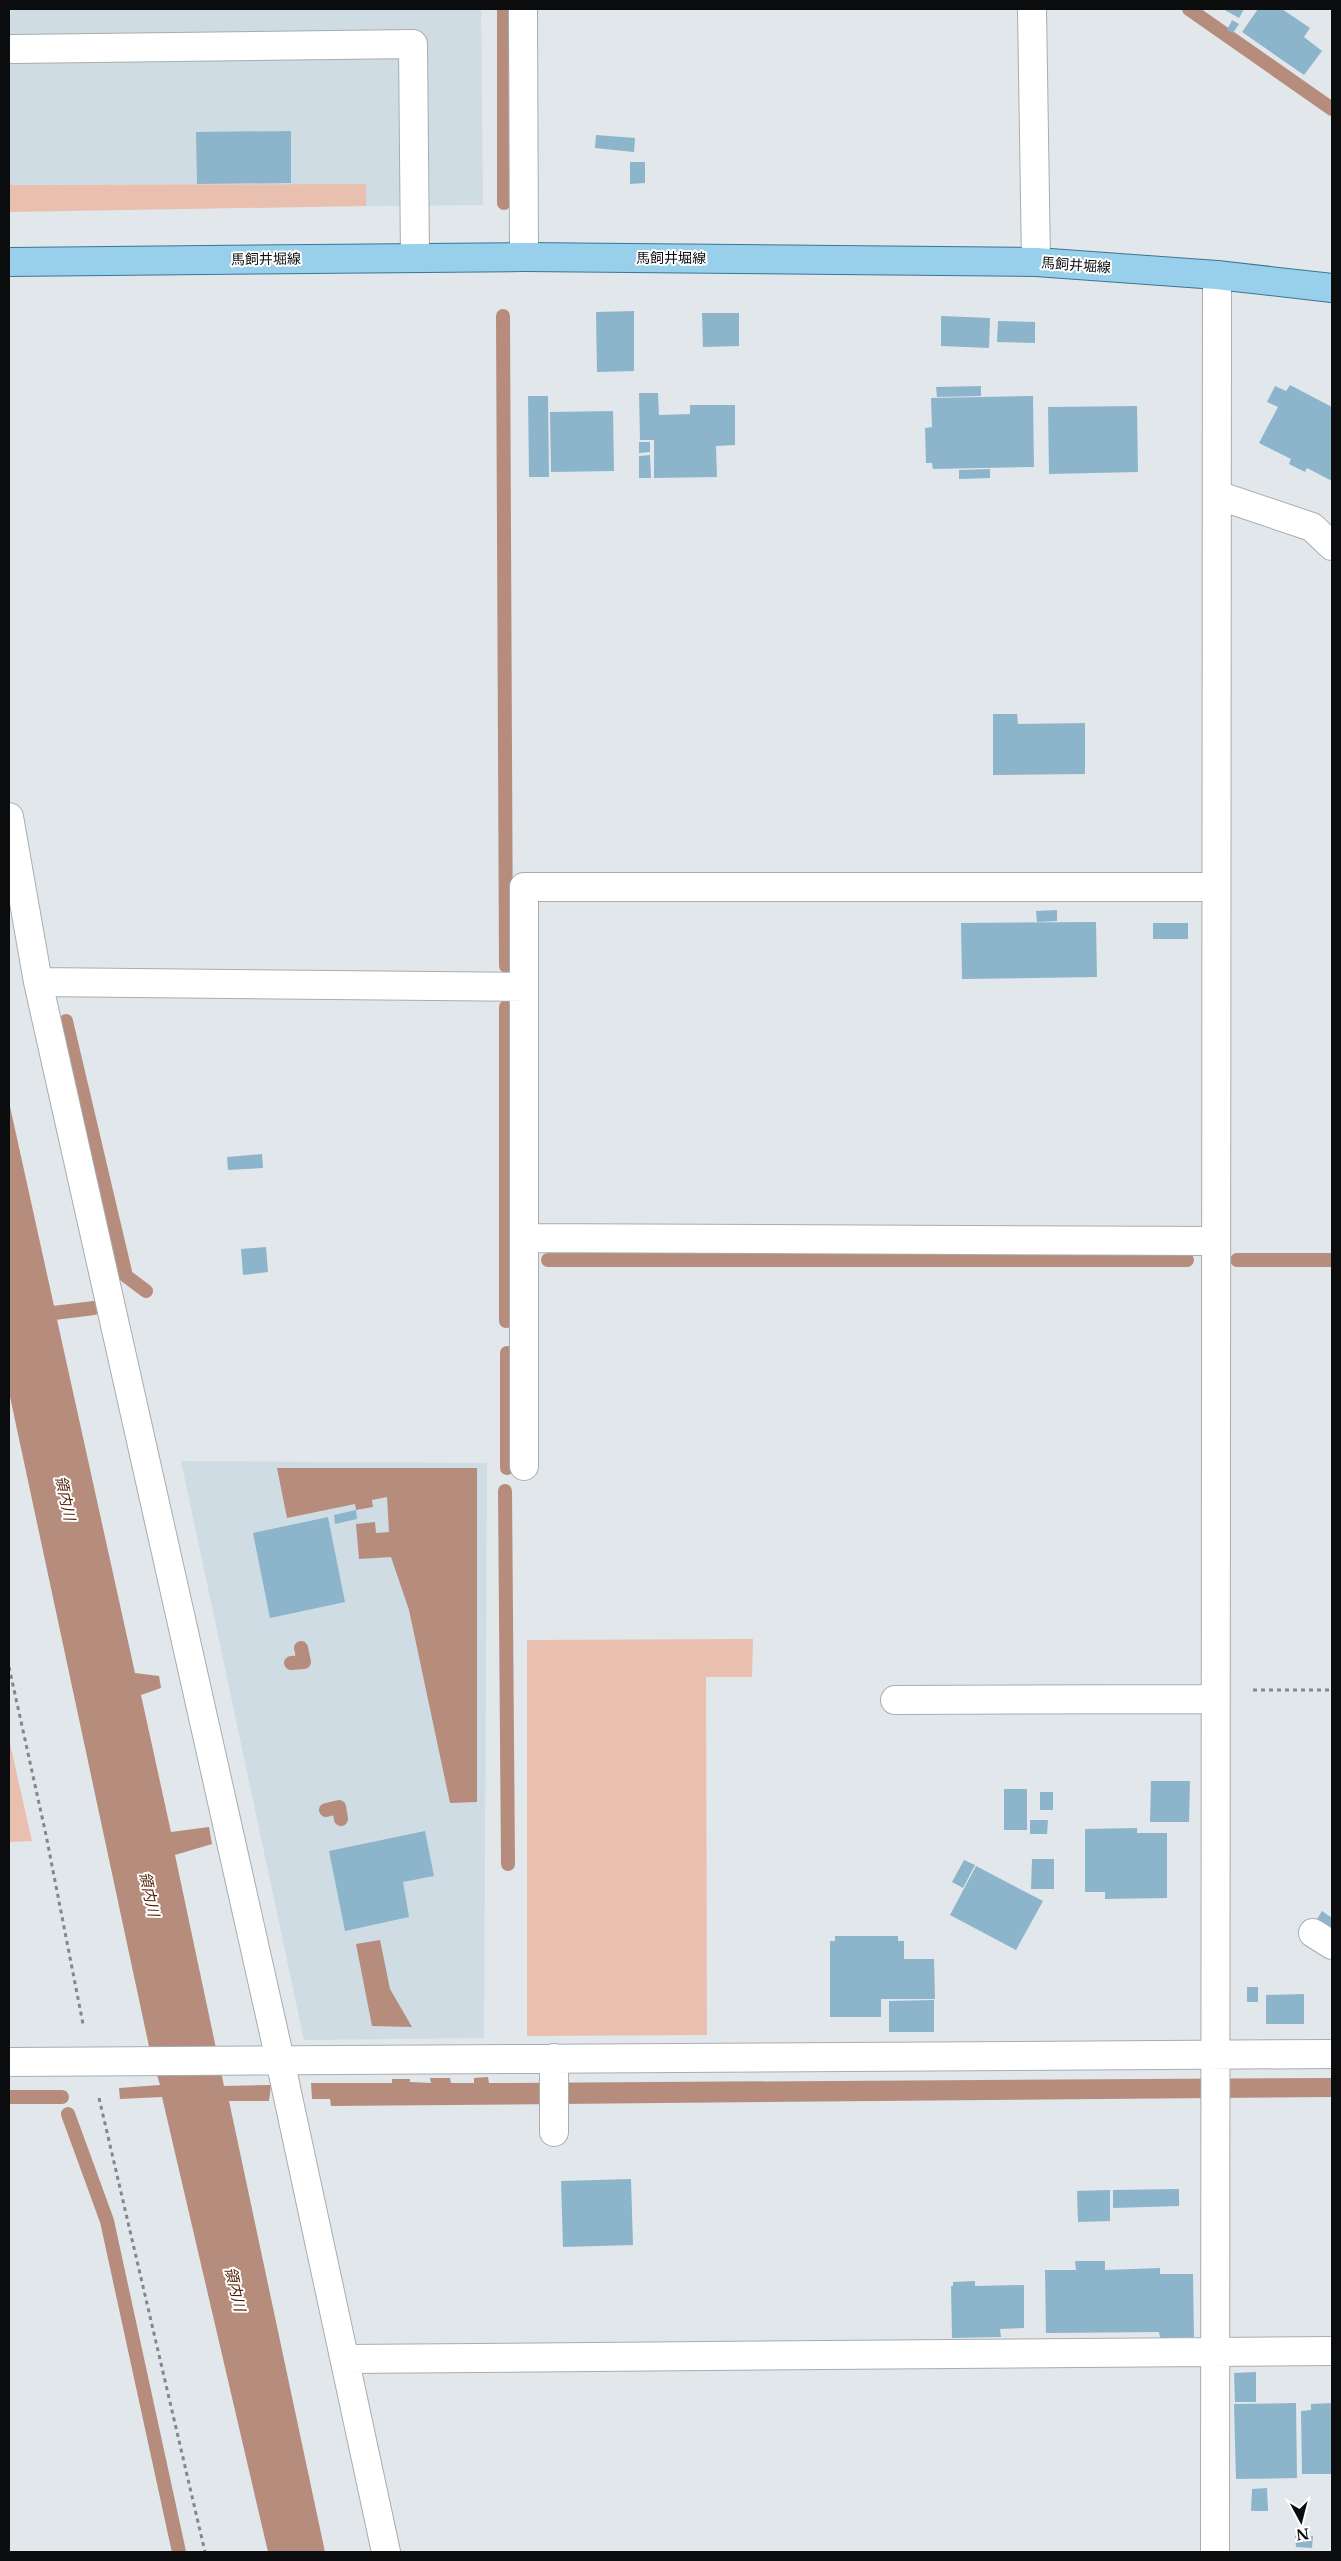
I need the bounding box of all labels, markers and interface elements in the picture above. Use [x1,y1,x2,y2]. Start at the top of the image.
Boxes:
street label: 馬飼井堀線 [231,249,301,269]
street label: 馬飼井堀線 [636,249,706,267]
street label: 馬飼井堀線 [1040,254,1112,276]
water label: 領内川 [52,1474,80,1524]
water label: 領内川 [136,1870,164,1920]
water label: 領内川 [221,2265,250,2315]
north arrow [1276,2496,1326,2546]
text: N [1295,2524,1310,2544]

